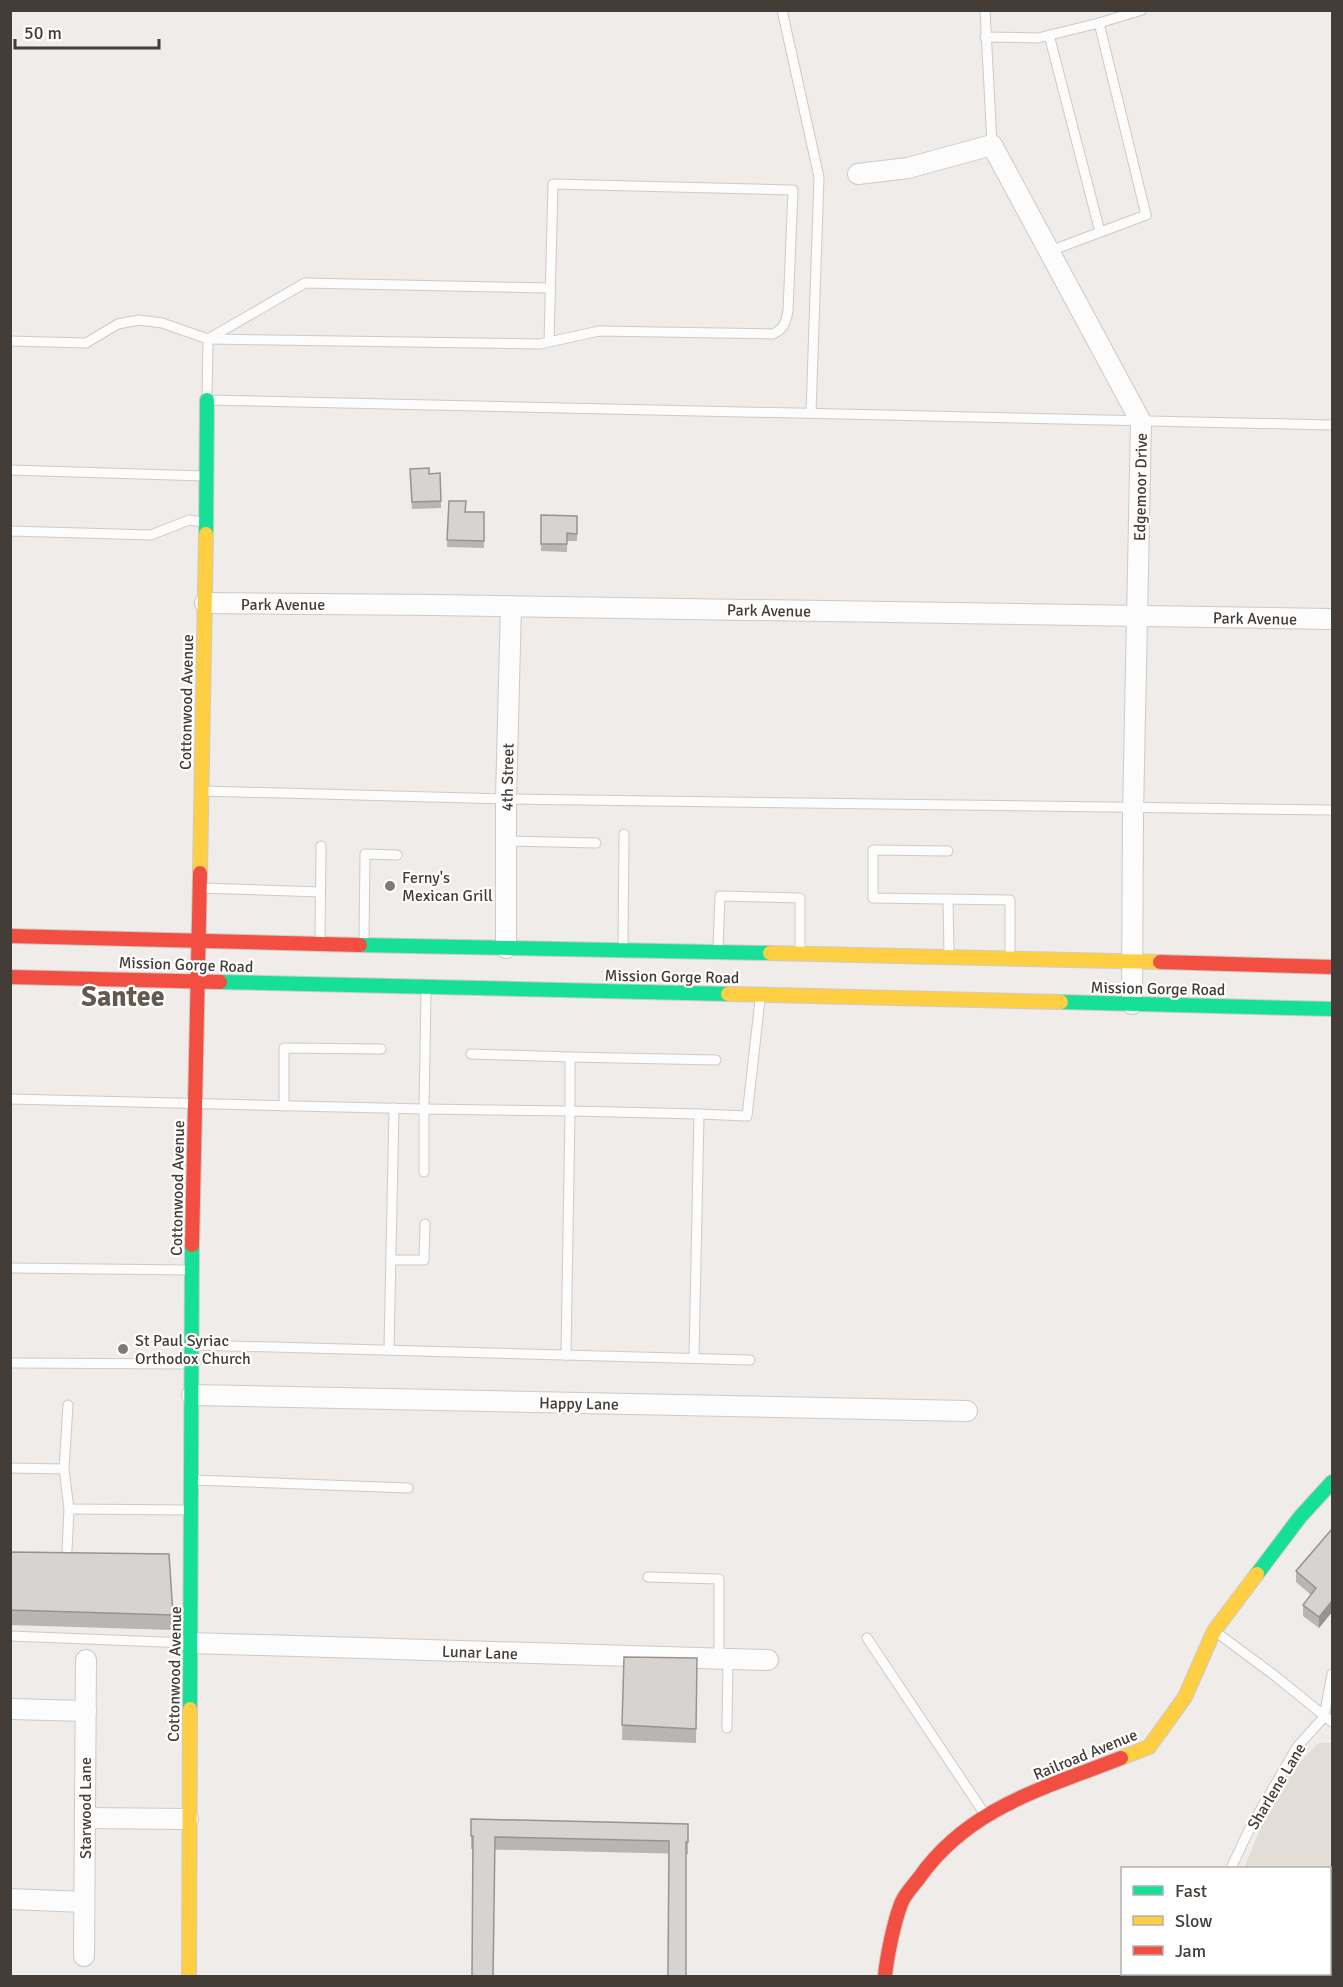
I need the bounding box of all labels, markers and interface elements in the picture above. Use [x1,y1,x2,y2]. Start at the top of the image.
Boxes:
scale bar [15,12,159,50]
text: 50 m [24,22,62,44]
street label: Edgemoor Drive [1130,433,1152,541]
street label: Park Avenue [241,595,325,615]
street label: Park Avenue [727,600,811,622]
street label: Park Avenue [1213,608,1297,630]
street label: Cottonwood Avenue [176,634,198,770]
street label: 4th Street [497,742,519,811]
place label: Ferny's Mexican Grill [402,868,493,906]
marker: Ferny's Mexican Grill [383,879,397,893]
street label: Mission Gorge Road [118,953,254,977]
street label: Mission Gorge Road [604,966,740,988]
street label: Mission Gorge Road [1090,978,1226,1000]
district label: Santee [81,980,165,1014]
street label: Cottonwood Avenue [167,1120,189,1256]
place label: St Paul Syriac Orthodox Church [135,1331,251,1369]
marker: St Paul Syriac Orthodox Church [116,1342,130,1356]
street label: Happy Lane [539,1393,619,1415]
street label: Cottonwood Avenue [164,1606,186,1742]
street label: Lunar Lane [442,1642,518,1664]
street label: Railroad Avenue [1030,1725,1140,1785]
street label: Sharlene Lane [1243,1740,1311,1833]
street label: Starwood Lane [76,1757,96,1859]
legend [1121,1867,1331,1975]
text: Fast [1175,1880,1207,1902]
text: Slow [1175,1910,1212,1932]
text: Jam [1175,1940,1206,1962]

